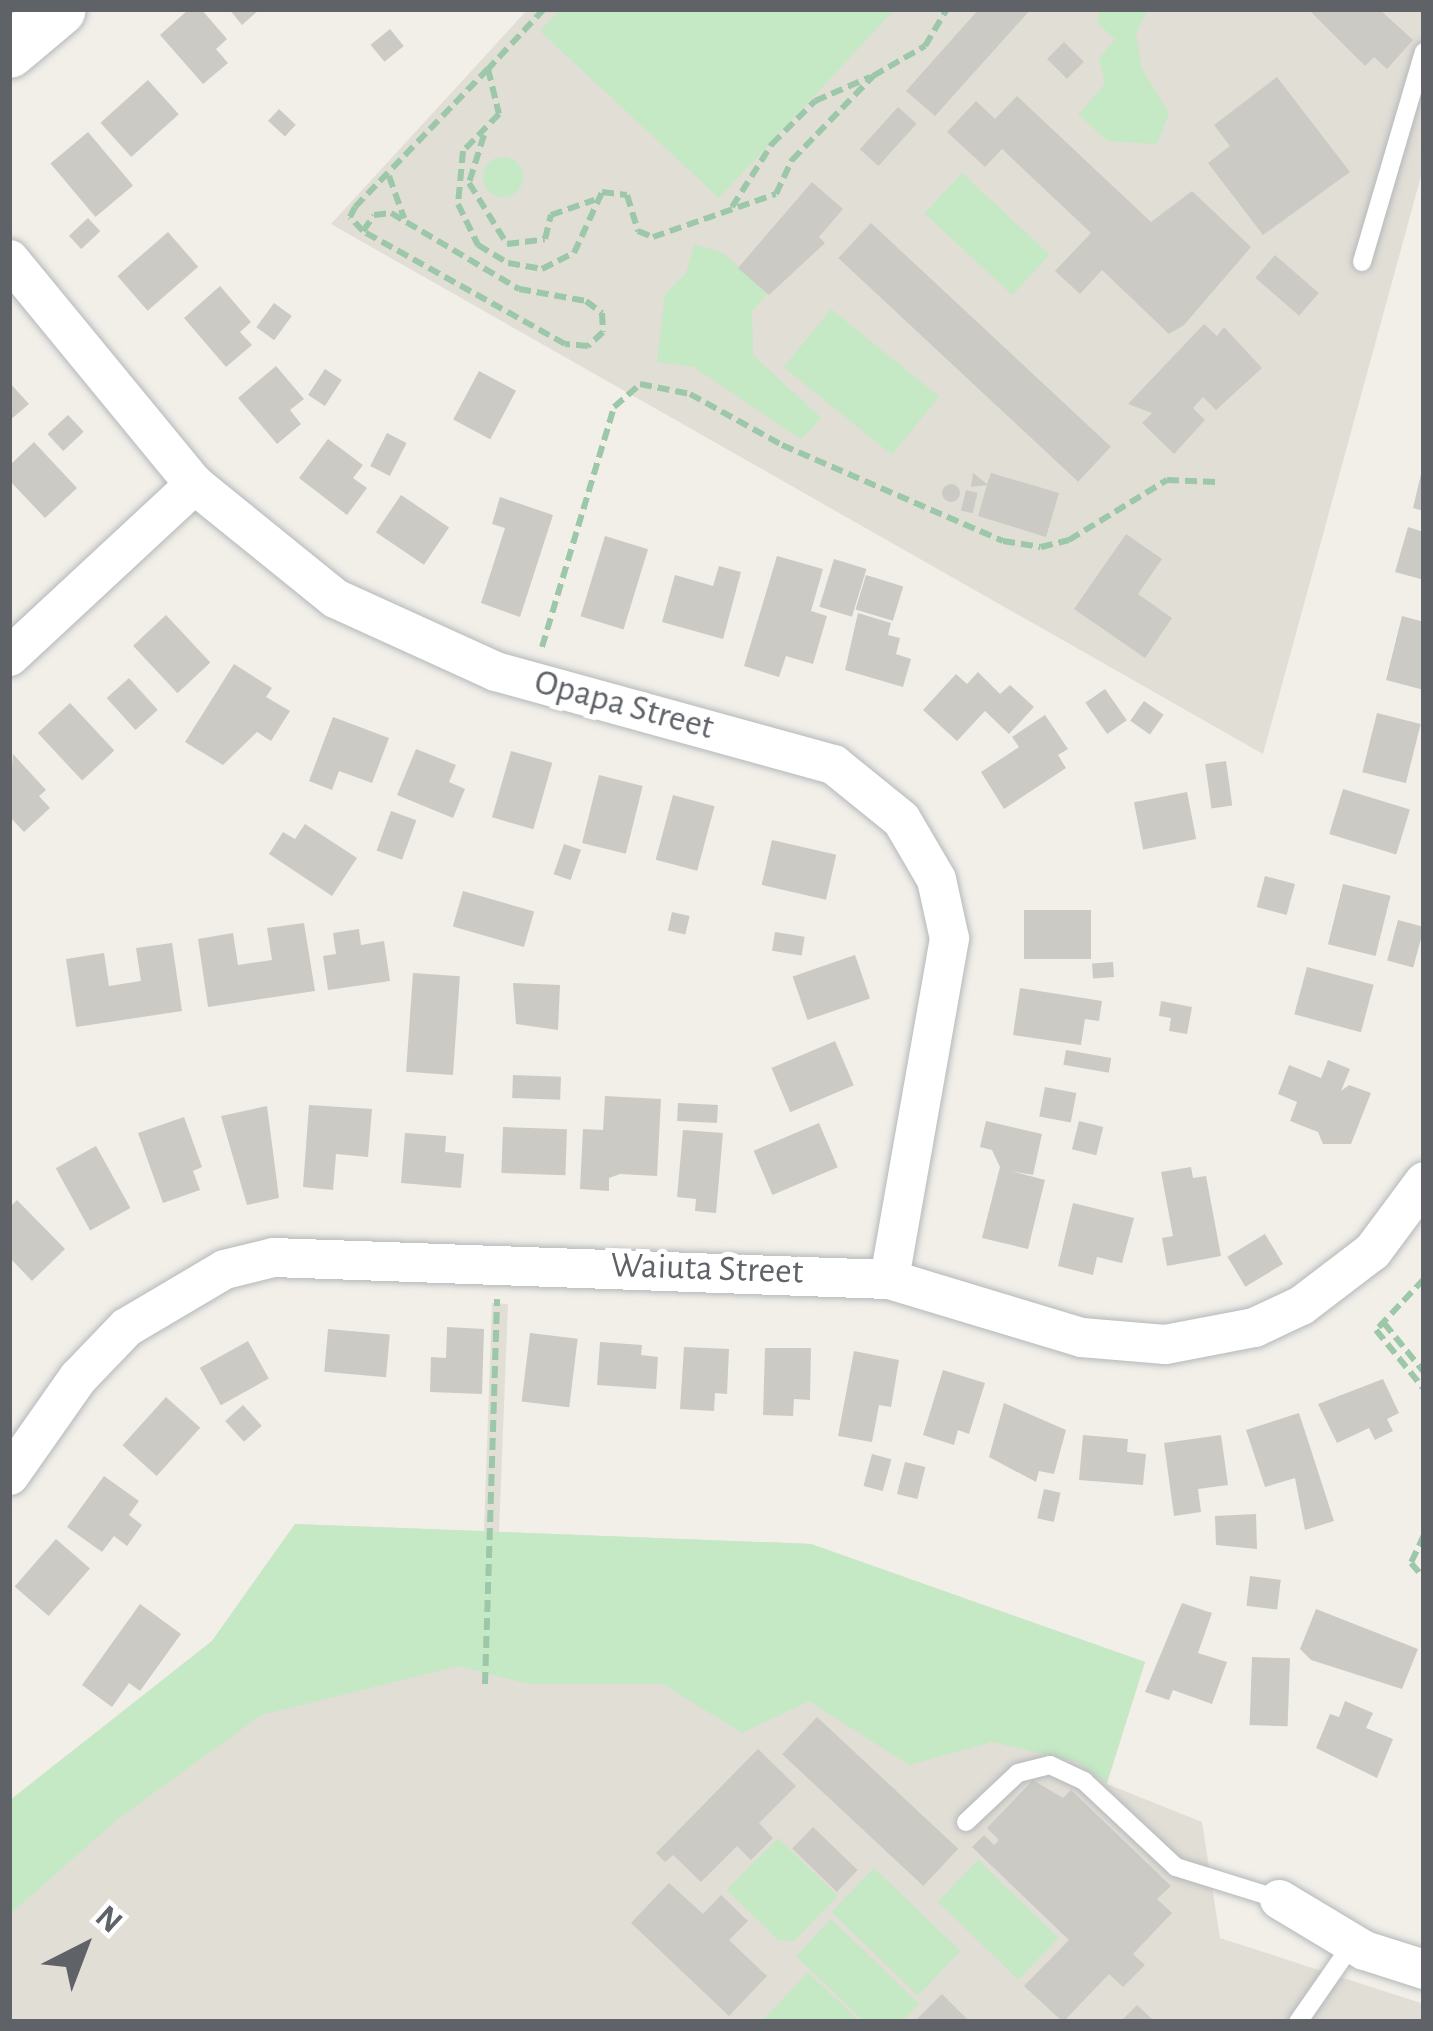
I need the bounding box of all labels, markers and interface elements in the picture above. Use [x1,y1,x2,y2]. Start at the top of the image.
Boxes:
street label: Opapa Street [530,660,718,750]
street label: Waiuta Street [610,1244,804,1294]
north arrow [24,1887,144,2007]
text: N [89,1900,128,1940]

